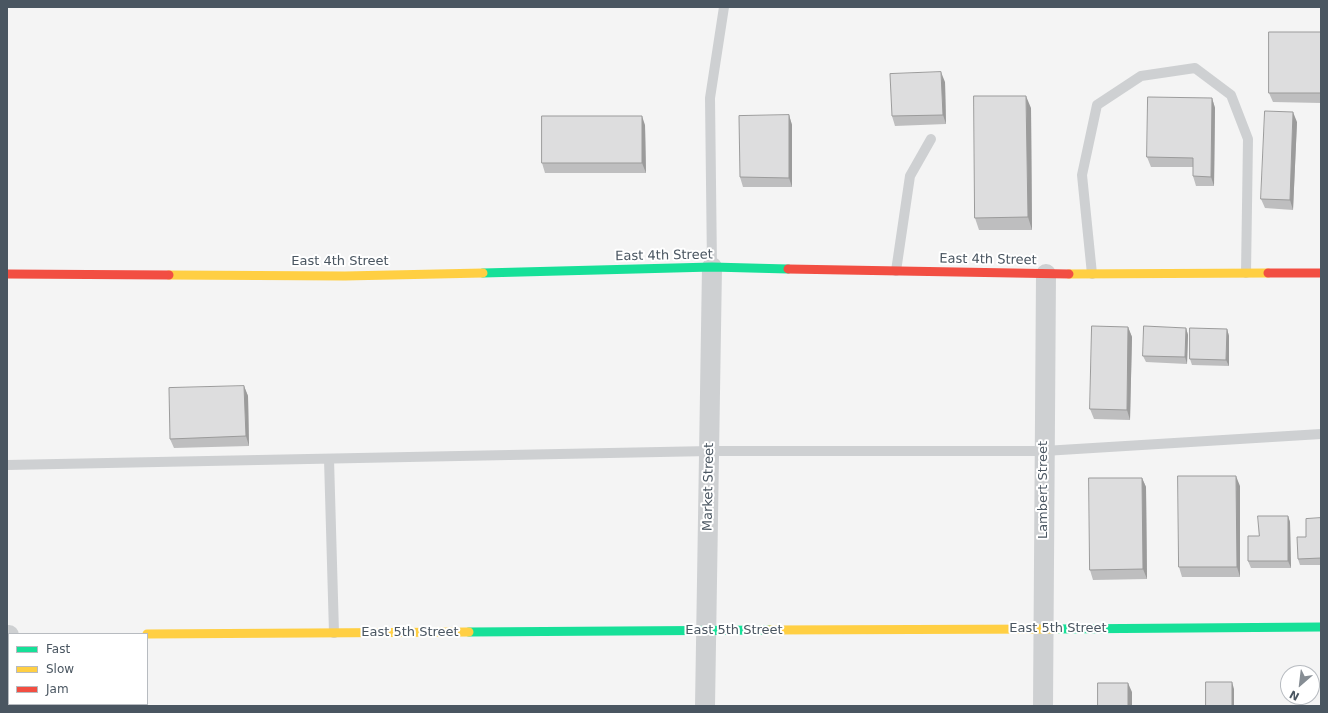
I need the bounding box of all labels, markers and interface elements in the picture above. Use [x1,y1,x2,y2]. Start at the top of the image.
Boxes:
street label: East 4th Street [615,247,713,265]
street label: East 4th Street [939,251,1037,269]
street label: East 4th Street [291,254,389,270]
street label: Lambert Street [1036,441,1052,539]
street label: Market Street [700,443,718,531]
street label: East 5th Street [1009,621,1107,637]
street label: East 5th Street [685,623,783,639]
street label: East 5th Street [361,625,459,641]
legend [8,633,148,705]
text: Fast [46,642,70,656]
text: Slow [46,662,74,676]
north arrow [1280,665,1320,705]
text: Jam [46,682,69,696]
text: N [1287,687,1302,703]

